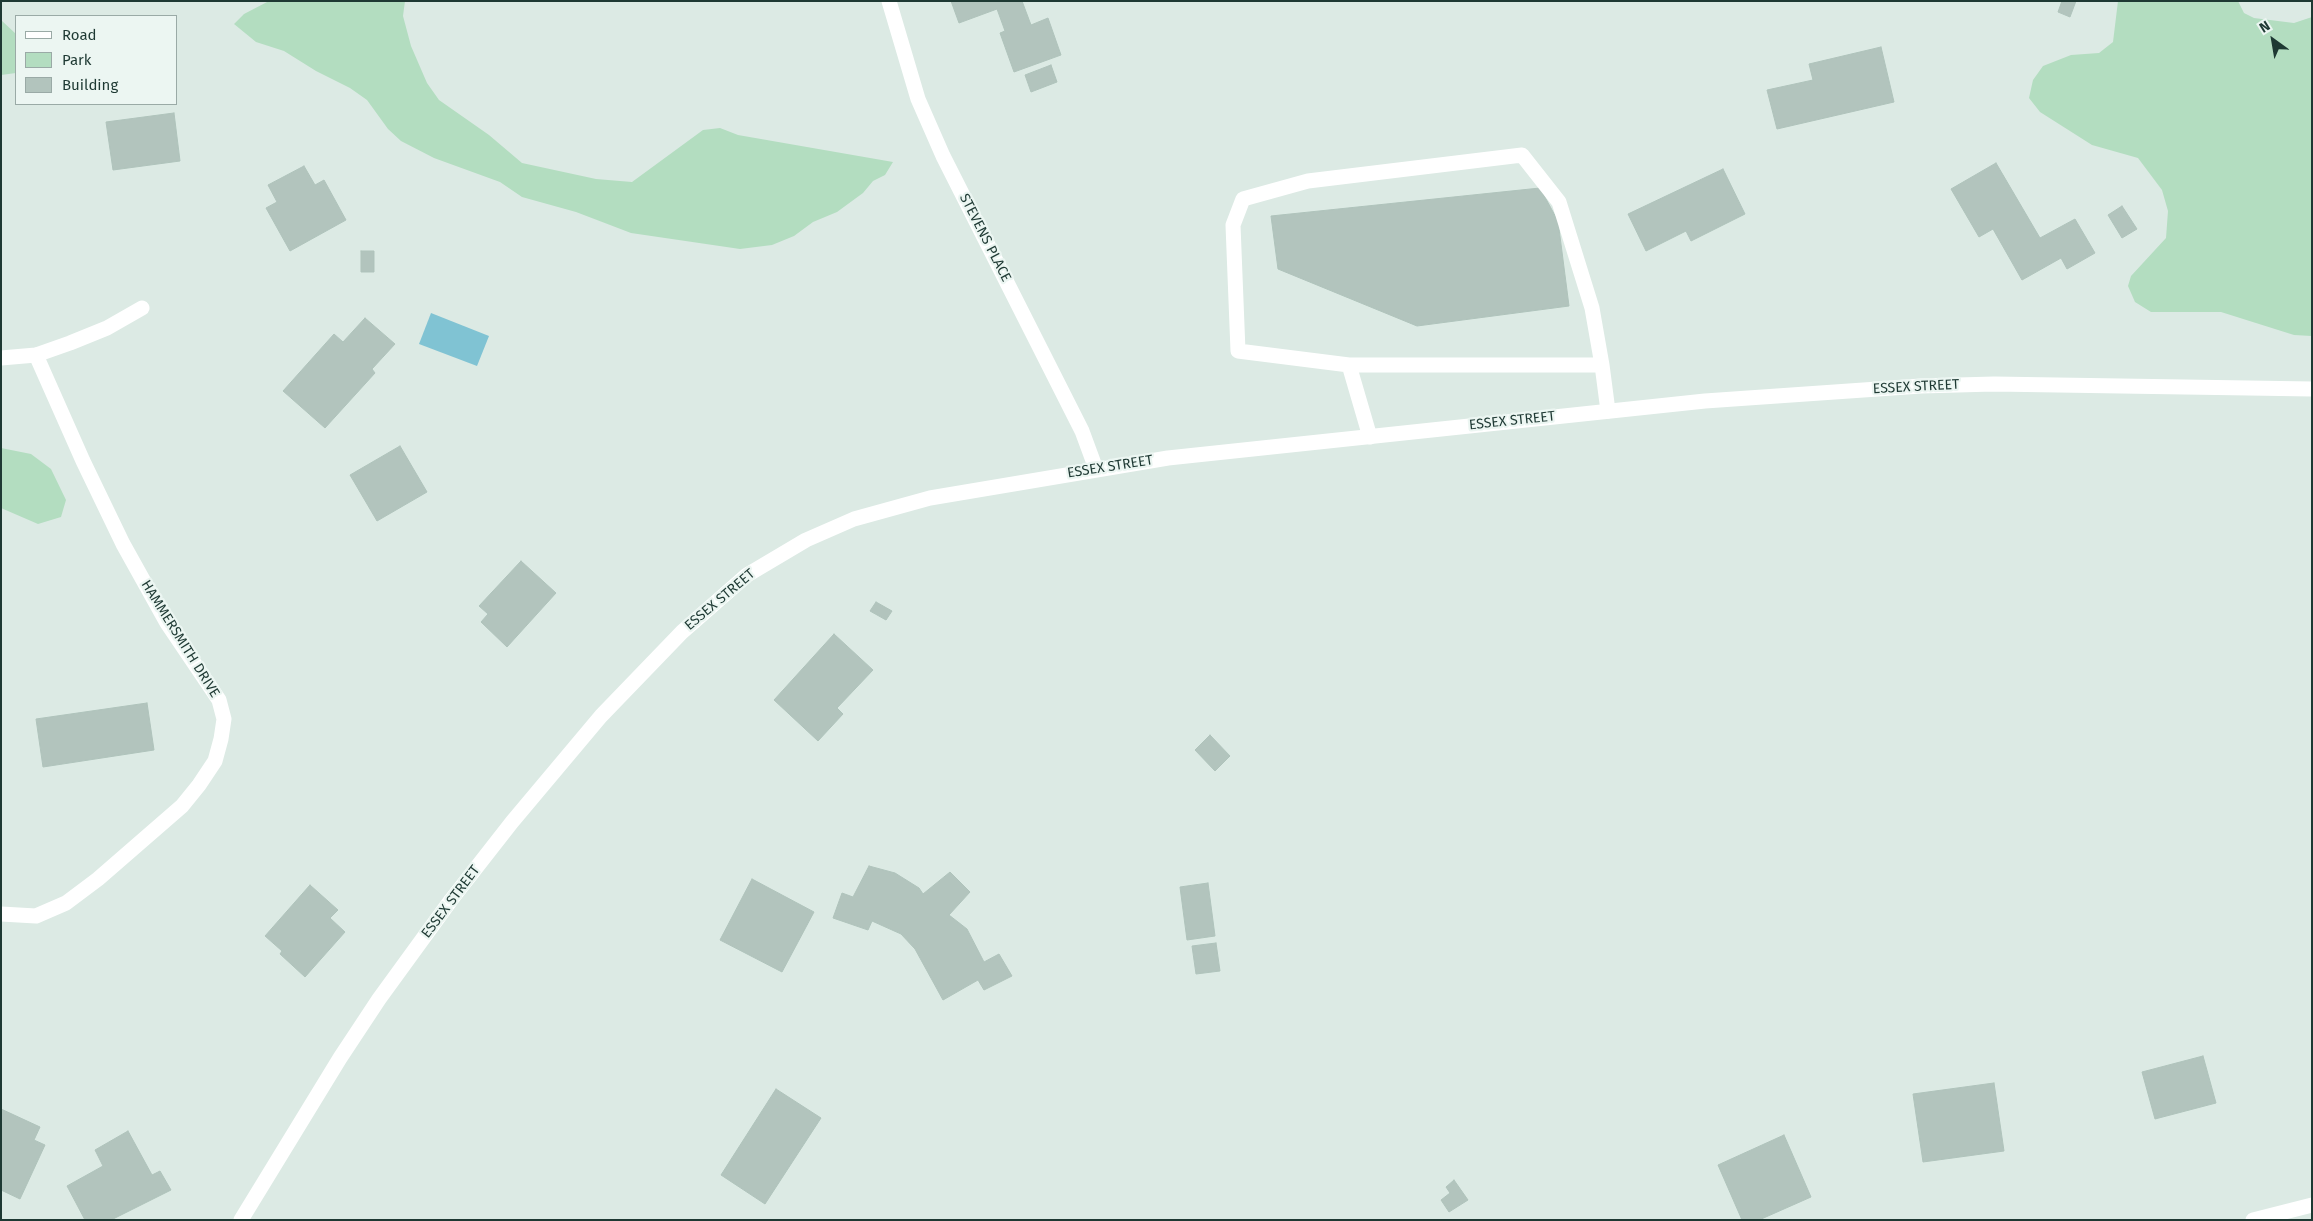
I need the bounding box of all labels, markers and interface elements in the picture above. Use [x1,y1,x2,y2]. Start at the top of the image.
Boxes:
legend [15,15,178,105]
north arrow [2248,15,2298,65]
text: N [2256,17,2273,37]
text: Road [62,26,97,44]
text: Park [62,51,92,69]
text: Building [62,76,118,94]
street label: STEVENS PLACE [956,191,1014,285]
street label: ESSEX STREET [1872,376,1960,398]
street label: ESSEX STREET [1468,408,1556,434]
street label: ESSEX STREET [1066,452,1154,482]
street label: ESSEX STREET [681,566,759,634]
street label: HAMMERSMITH DRIVE [137,577,223,701]
street label: ESSEX STREET [418,862,484,942]

